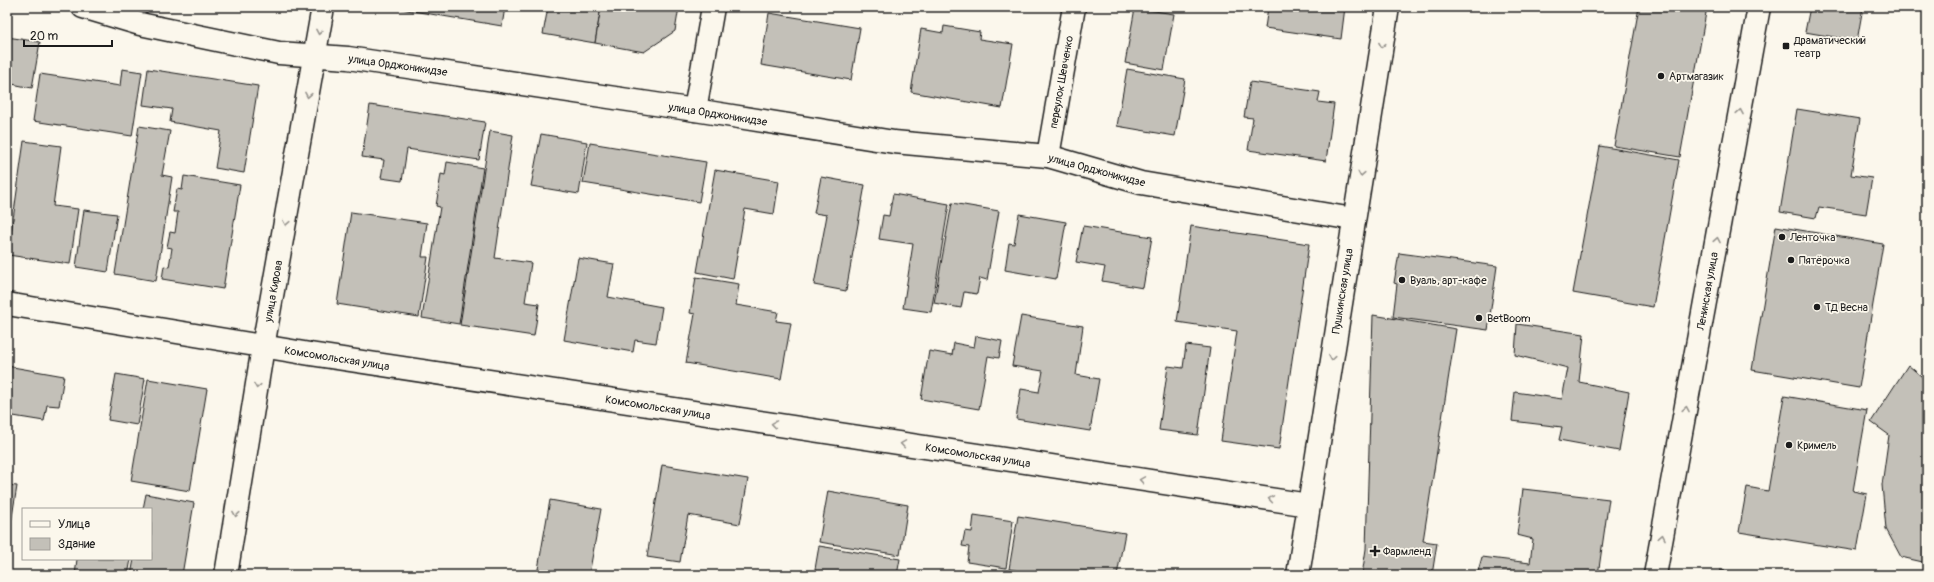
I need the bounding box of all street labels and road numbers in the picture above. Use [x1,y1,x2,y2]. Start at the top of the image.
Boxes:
street label: переулок Шевченко [1047,35,1076,129]
street label: улица Орджоникидзе [347,52,449,79]
street label: улица Орджоникидзе [667,100,769,129]
street label: улица Орджоникидзе [1046,151,1147,190]
street label: Пушкинская улица [1329,247,1356,335]
street label: Ленинская улица [1694,251,1721,332]
street label: улица Кирова [261,259,285,324]
street label: Комсомольская улица [283,344,390,373]
street label: Комсомольская улица [604,393,711,422]
street label: Комсомольская улица [924,441,1031,470]

